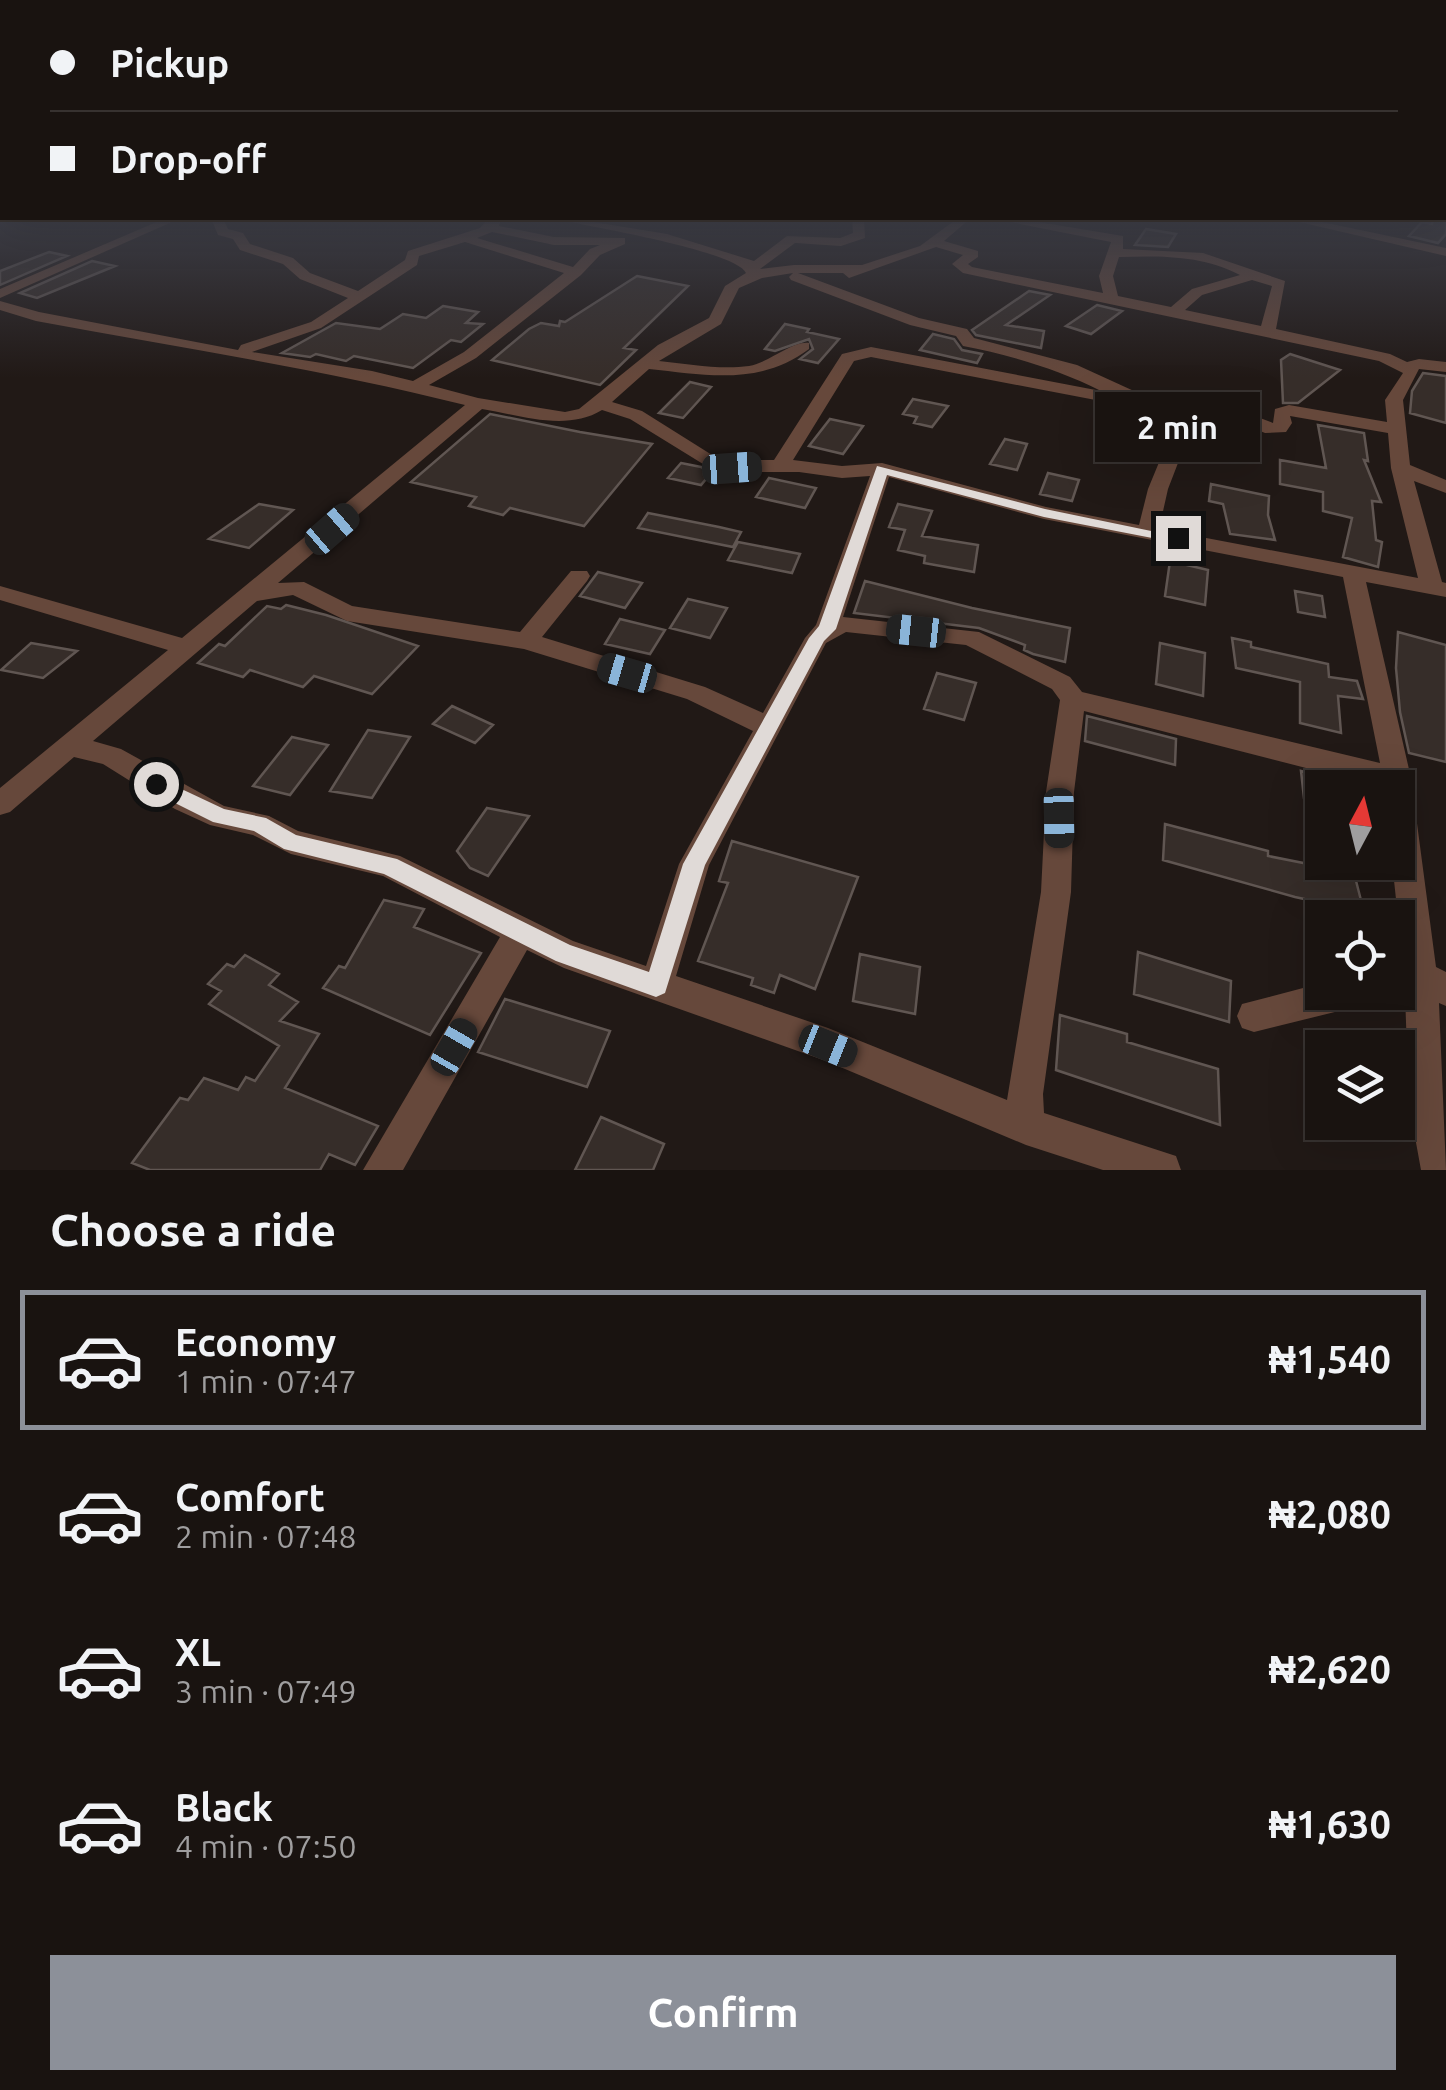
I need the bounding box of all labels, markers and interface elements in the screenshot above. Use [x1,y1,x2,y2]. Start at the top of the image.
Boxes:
text: Pickup [110,42,229,84]
text: Drop-off [110,138,266,180]
callout: 2 min [1096,393,1260,463]
text: 2 min [1137,409,1218,445]
car [701,451,763,485]
car [300,498,364,560]
route end [1156,516,1201,561]
car [885,613,947,649]
car [594,650,660,696]
route start [134,762,179,807]
north arrow [1305,770,1415,880]
map controls [1305,770,1415,1140]
car [1043,788,1075,848]
button: locate [1305,900,1415,1010]
car [426,1014,482,1080]
car [795,1021,861,1071]
button: layers [1305,1030,1415,1140]
text: Choose a ride [50,1204,336,1255]
icon: car [55,1315,145,1405]
text: Economy [175,1321,336,1363]
text: ₦1,540 [1268,1338,1391,1380]
text: 1 min · 07:47 [175,1363,357,1399]
icon: car [55,1470,145,1560]
text: Comfort [175,1476,325,1518]
text: ₦2,080 [1268,1493,1391,1535]
text: 2 min · 07:48 [175,1518,357,1554]
icon: car [55,1625,145,1715]
text: XL [175,1631,221,1673]
text: ₦2,620 [1268,1648,1391,1690]
text: 3 min · 07:49 [175,1673,357,1709]
icon: car [55,1780,145,1870]
text: Black [175,1786,273,1828]
text: ₦1,630 [1268,1803,1391,1845]
text: 4 min · 07:50 [175,1828,357,1864]
button: Confirm [50,1955,1396,2070]

